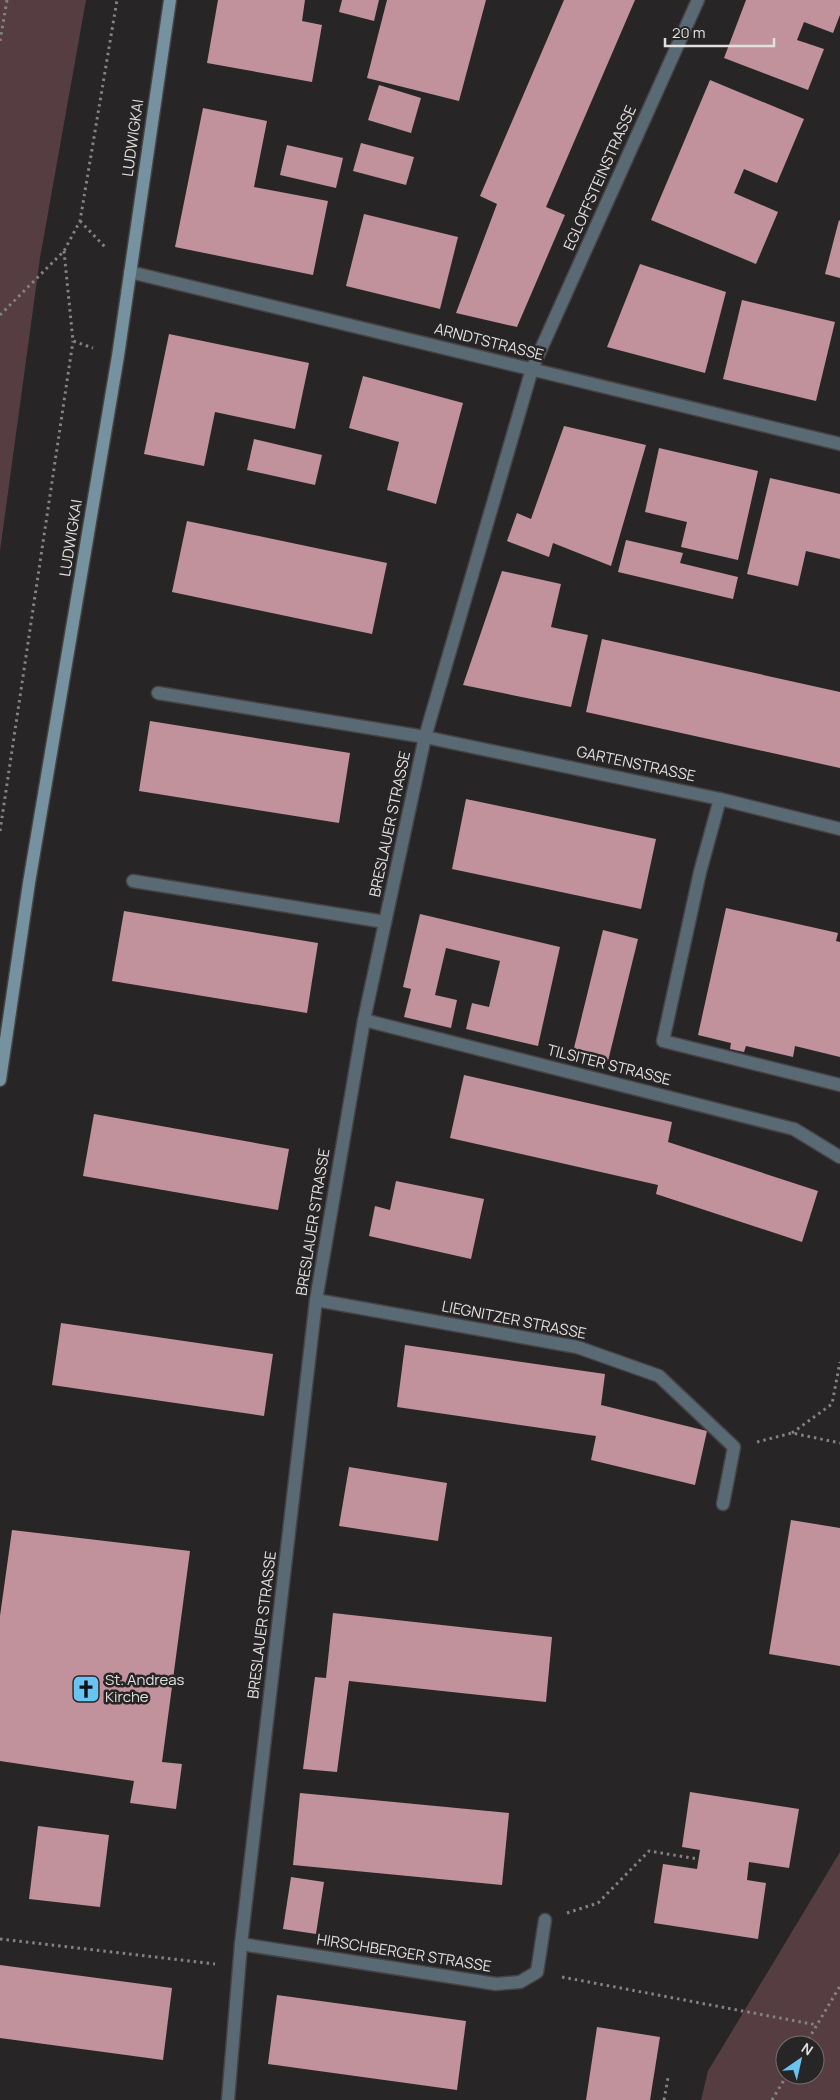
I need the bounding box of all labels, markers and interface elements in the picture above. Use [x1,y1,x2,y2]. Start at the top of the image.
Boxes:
scale bar [665,15,774,47]
text: 20 m [672,22,705,43]
street label: LUDWIGKAI [117,98,148,178]
street label: EGLOFFSTEINSTRASSE [558,102,641,254]
street label: ARNDTSTRASSE [432,318,546,365]
street label: LUDWIGKAI [54,498,87,578]
street label: GARTENSTRASSE [575,741,698,786]
street label: BRESLAUER STRASSE [364,749,415,899]
street label: TILSITER STRASSE [545,1039,673,1090]
street label: BRESLAUER STRASSE [291,1147,334,1297]
street label: LIEGNITZER STRASSE [440,1295,588,1344]
street label: BRESLAUER STRASSE [242,1550,281,1700]
place label: St. Andreas Kirche [105,1669,185,1707]
church icon: St. Andreas Kirche [71,1674,101,1704]
street label: HIRSCHBERGER STRASSE [315,1928,493,1977]
north arrow [775,2035,825,2085]
text: N [798,2038,817,2059]

